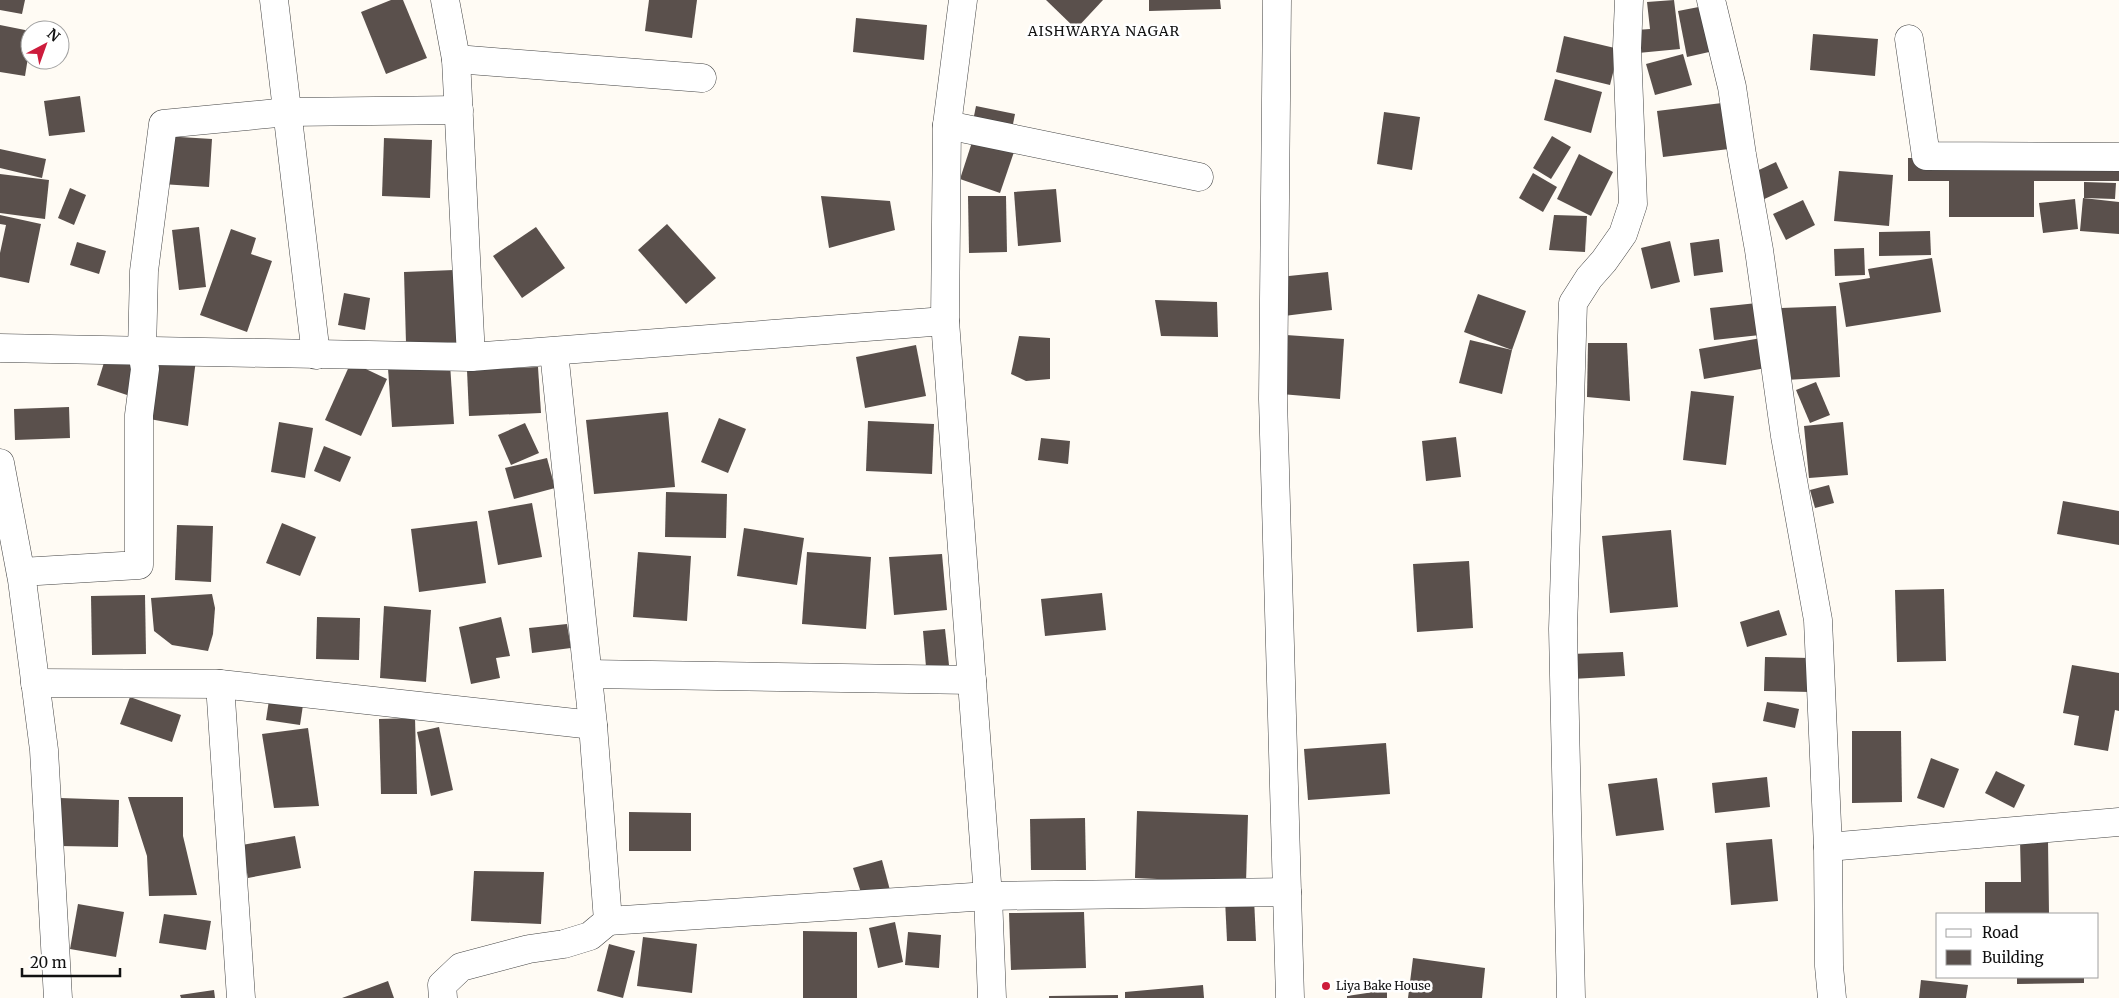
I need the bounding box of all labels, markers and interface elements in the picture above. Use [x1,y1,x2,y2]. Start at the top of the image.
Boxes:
north arrow [20,20,70,70]
district label: AISHWARYA NAGAR [1027,22,1180,40]
text: N [43,25,64,46]
legend [1936,913,2099,978]
text: Road [1982,923,2018,942]
scale bar [22,946,120,978]
text: Building [1982,948,2044,967]
text: 20 m [30,953,67,972]
place label: Liya Bake House [1336,978,1430,993]
marker: Liya Bake House [1320,980,1332,992]

